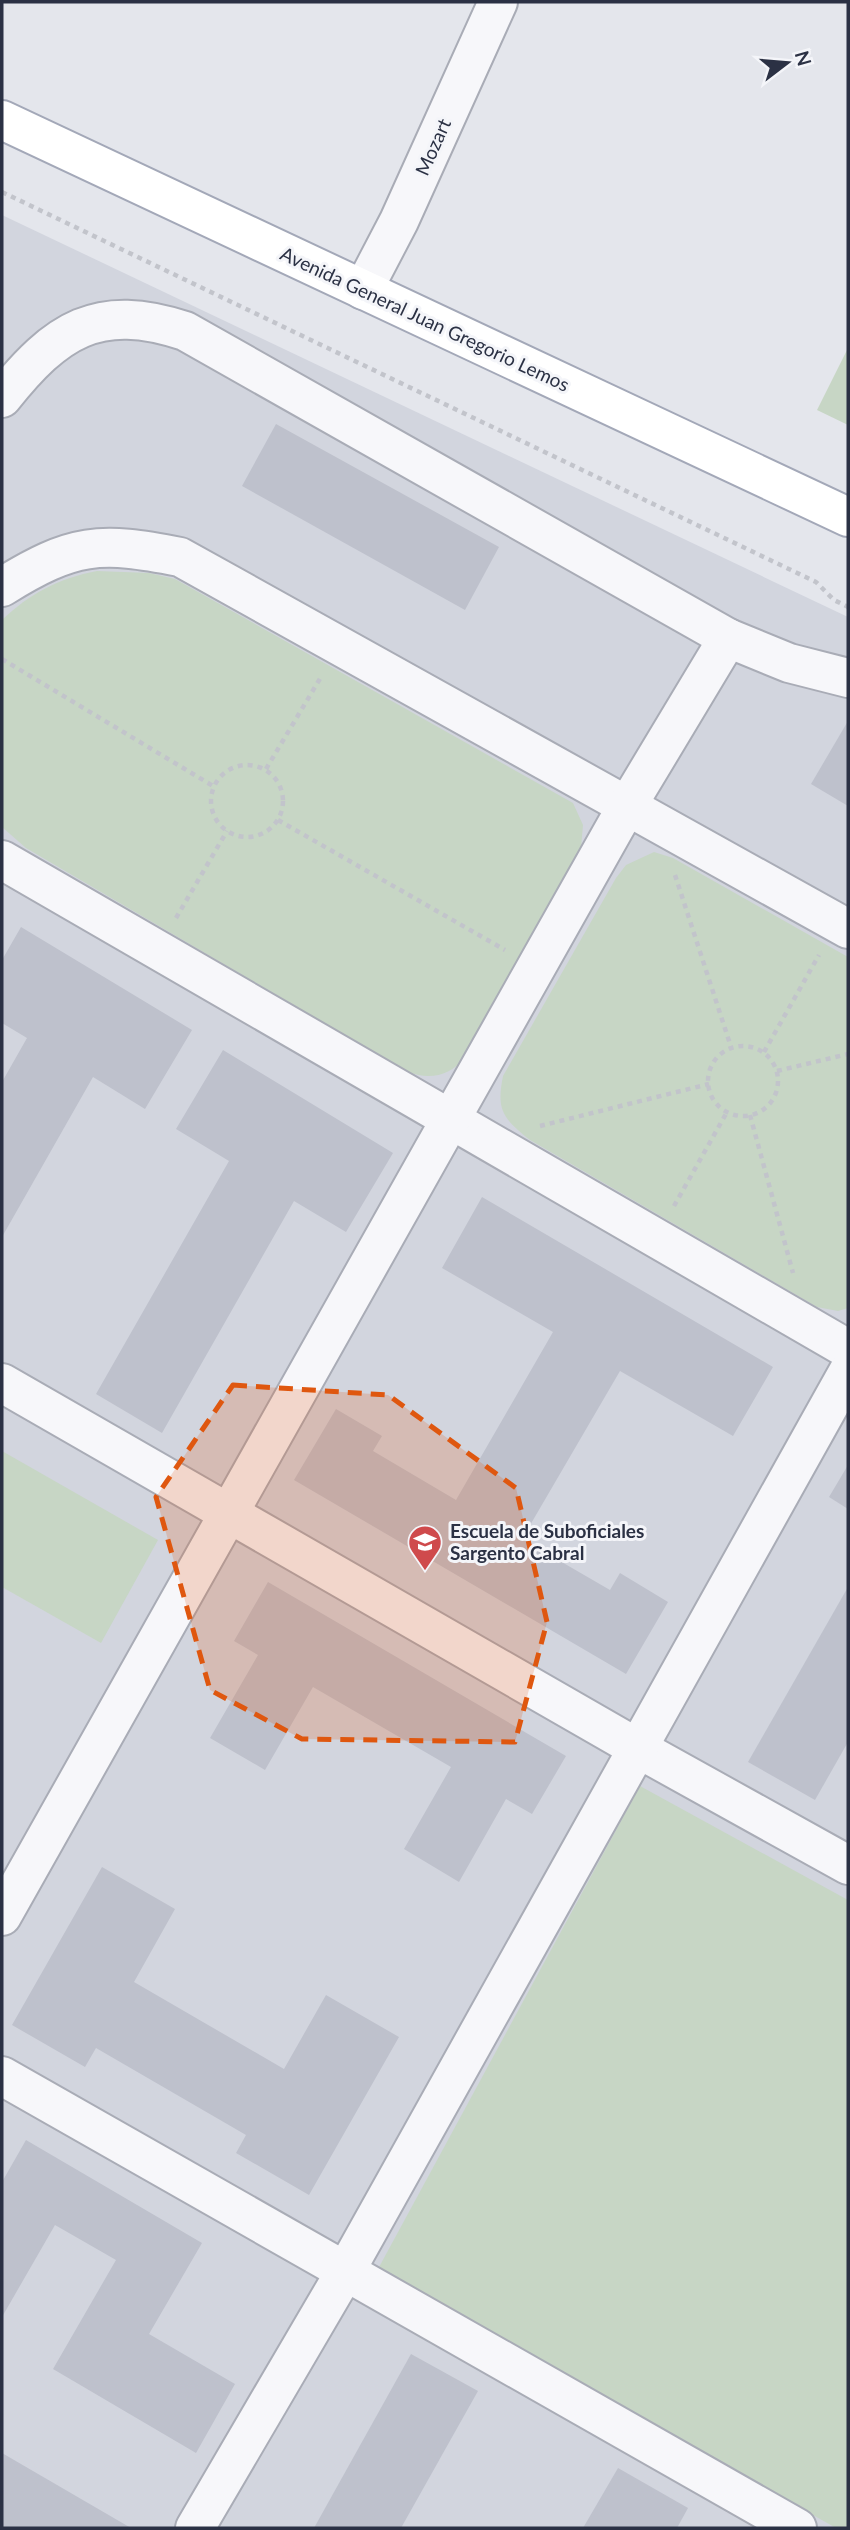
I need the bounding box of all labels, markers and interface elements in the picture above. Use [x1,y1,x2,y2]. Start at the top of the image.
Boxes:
north arrow [752,28,822,98]
text: N [791,48,817,68]
street label: Mozart [410,115,455,179]
street label: Avenida General Juan Gregorio Lemos [277,241,573,396]
place label: Escuela de Suboficiales Sargento Cabral [450,1519,644,1564]
school or university icon: Escuela de Suboficiales Sargento Cabral [406,1523,444,1572]

